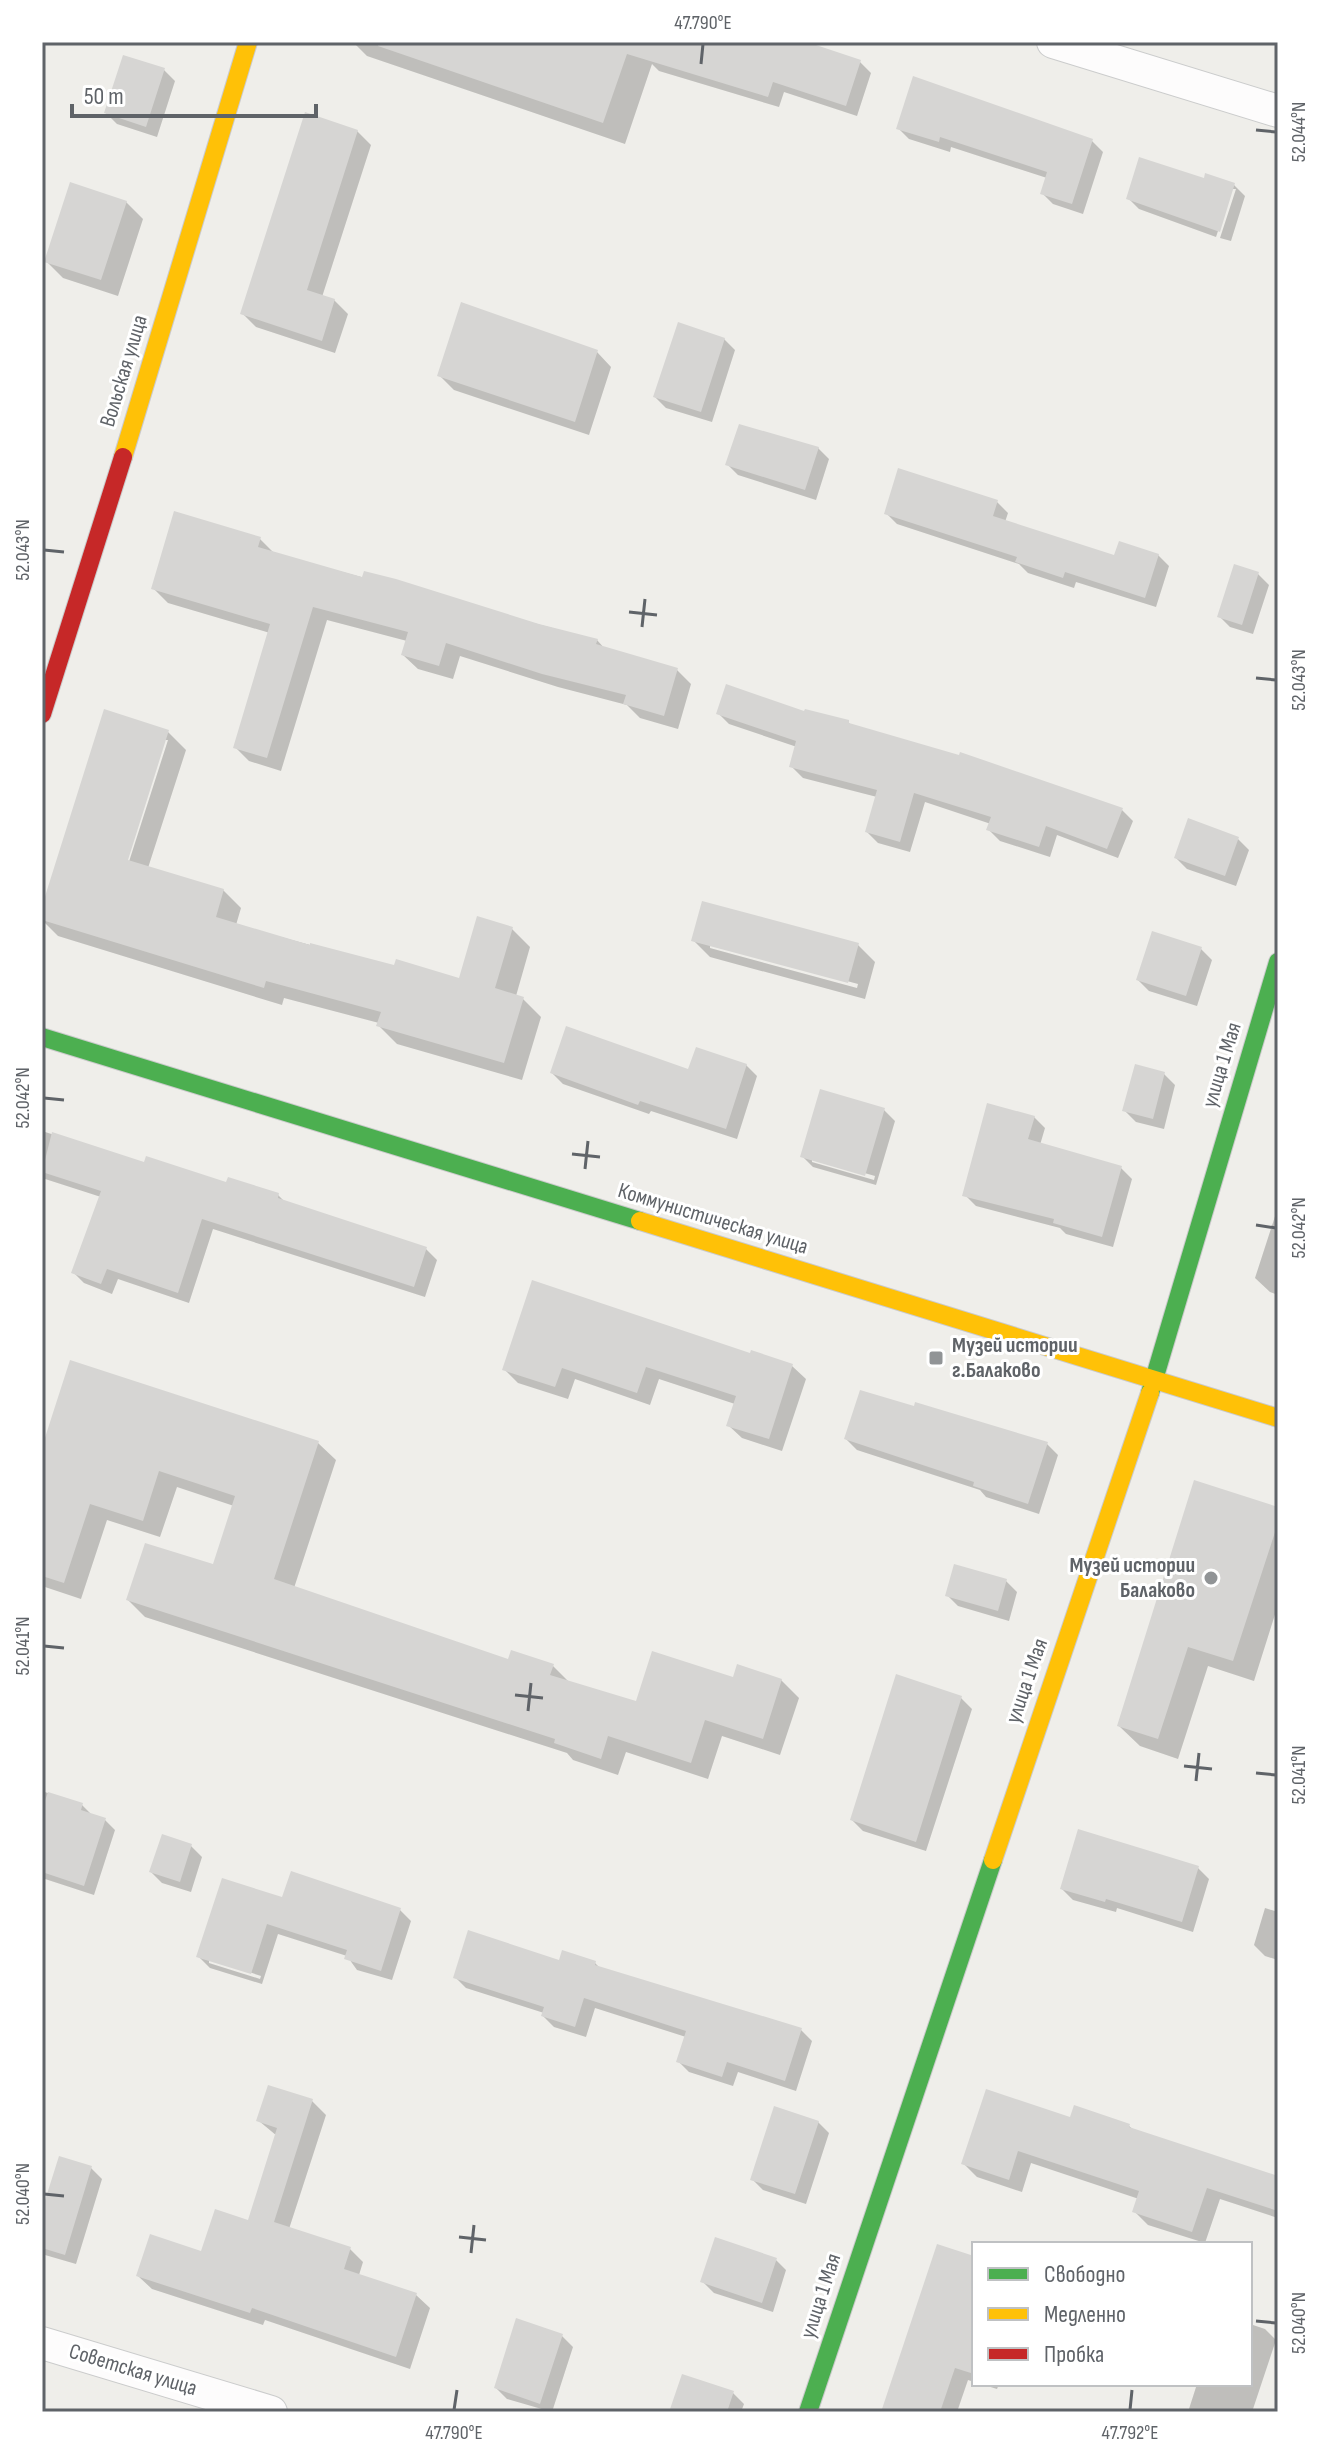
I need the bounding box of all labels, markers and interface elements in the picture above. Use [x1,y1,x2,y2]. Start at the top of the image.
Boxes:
text: 47.790°E [674,11,732,35]
scale bar [72,68,316,118]
text: 50 m [84,82,124,111]
text: 52.044°N [1287,102,1311,162]
street label: Вольская улица [94,312,154,430]
text: 52.043°N [11,519,35,581]
text: 52.043°N [1287,649,1311,711]
street label: улица 1 Мая [1196,1019,1248,1111]
text: 52.042°N [11,1067,35,1129]
street label: Коммунистическая улица [615,1177,811,1261]
text: 52.042°N [1287,1197,1311,1259]
place label: Музей истории г.Балаково [952,1332,1078,1384]
marker: Музей истории г.Балаково [927,1349,945,1367]
place label: Музей истории Балаково [1069,1552,1195,1604]
marker: Музей истории Балаково [1202,1569,1220,1587]
text: 52.041°N [11,1616,35,1676]
street label: улица 1 Мая [1000,1635,1054,1727]
text: 52.041°N [1287,1745,1311,1805]
text: 52.040°N [11,2163,35,2225]
legend [972,2242,1252,2386]
street label: улица 1 Мая [795,2250,847,2342]
text: Свободно [1044,2260,1125,2289]
text: 52.040°N [1287,2292,1311,2354]
text: Медленно [1044,2300,1126,2329]
street label: Советская улица [66,2338,200,2402]
text: Пробка [1044,2340,1104,2369]
text: 47.790°E [425,2421,483,2445]
text: 47.792°E [1102,2421,1158,2445]

